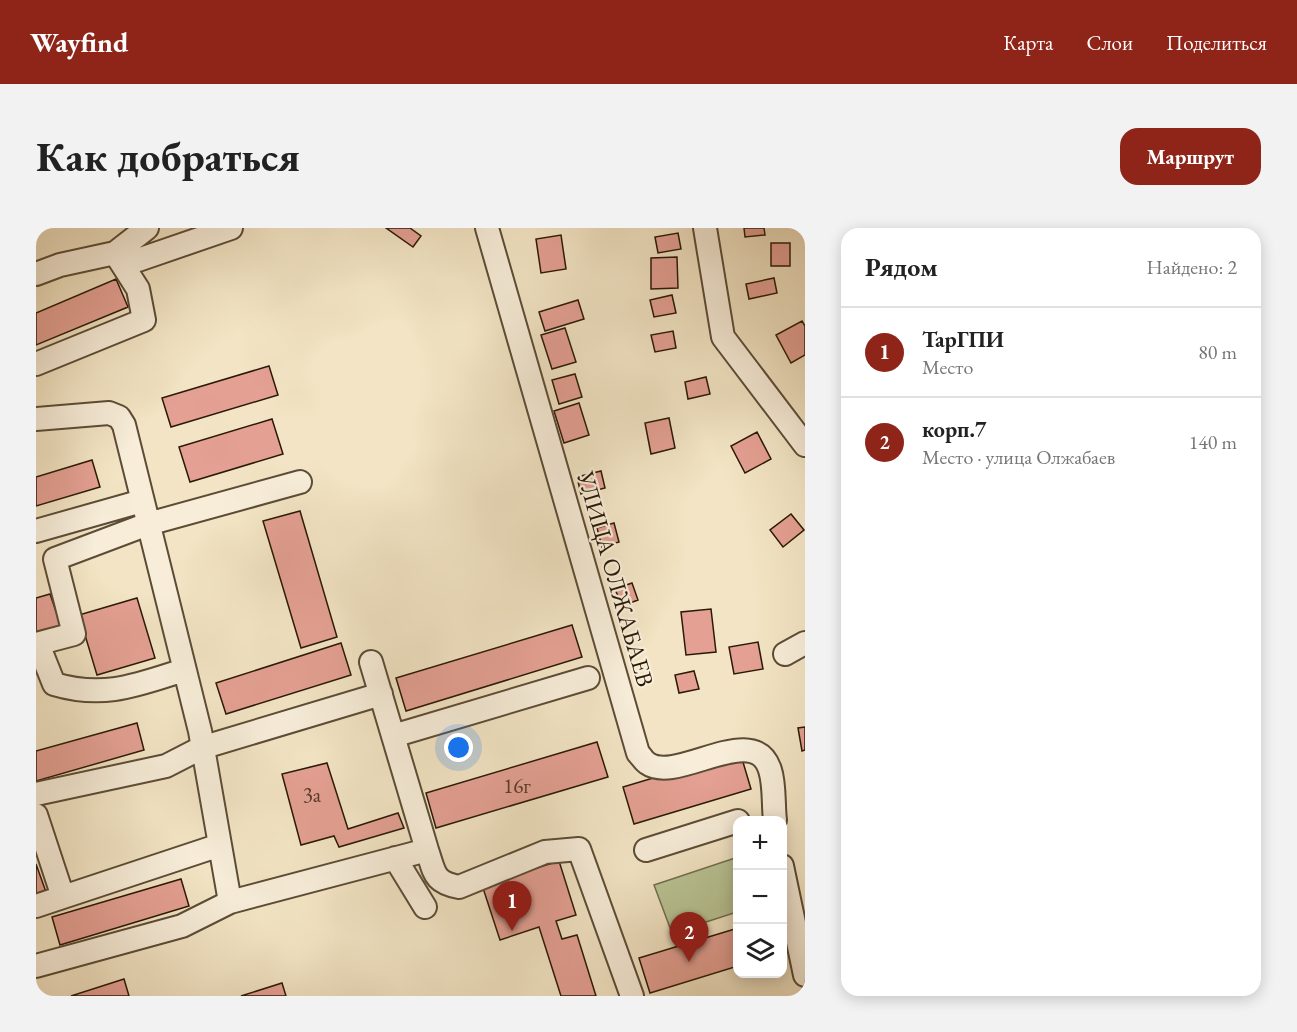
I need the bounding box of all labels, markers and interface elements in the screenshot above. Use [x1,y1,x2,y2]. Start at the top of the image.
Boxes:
text: Wayfind [30,24,128,60]
text: Карта [1003,29,1053,56]
text: Слои [1086,29,1133,56]
text: Поделиться [1166,29,1267,56]
button: Маршрут [1120,128,1261,185]
text: Как добраться [36,129,300,184]
text: Рядом [865,250,938,284]
text: Найдено: 2 [1146,254,1237,280]
text: ТарГПИ [922,325,1004,354]
text: 1 [879,339,890,365]
text: 80 m [1198,339,1237,365]
text: Место [922,354,973,380]
text: корп.7 [922,415,987,444]
text: 2 [879,429,890,455]
text: 140 m [1189,429,1237,455]
text: Место · улица Олжабаев [922,444,1115,470]
street label: УЛИЦА ОЛЖАБАЕВ [570,467,662,690]
your location [444,733,473,762]
house number: 16г [503,772,531,799]
house number: 3а [303,781,322,808]
map controls [733,816,787,978]
button: + [733,816,787,870]
button: − [733,870,787,924]
pin: 1 [492,882,532,931]
pin: 2 [670,912,708,962]
button: layers [733,924,787,978]

